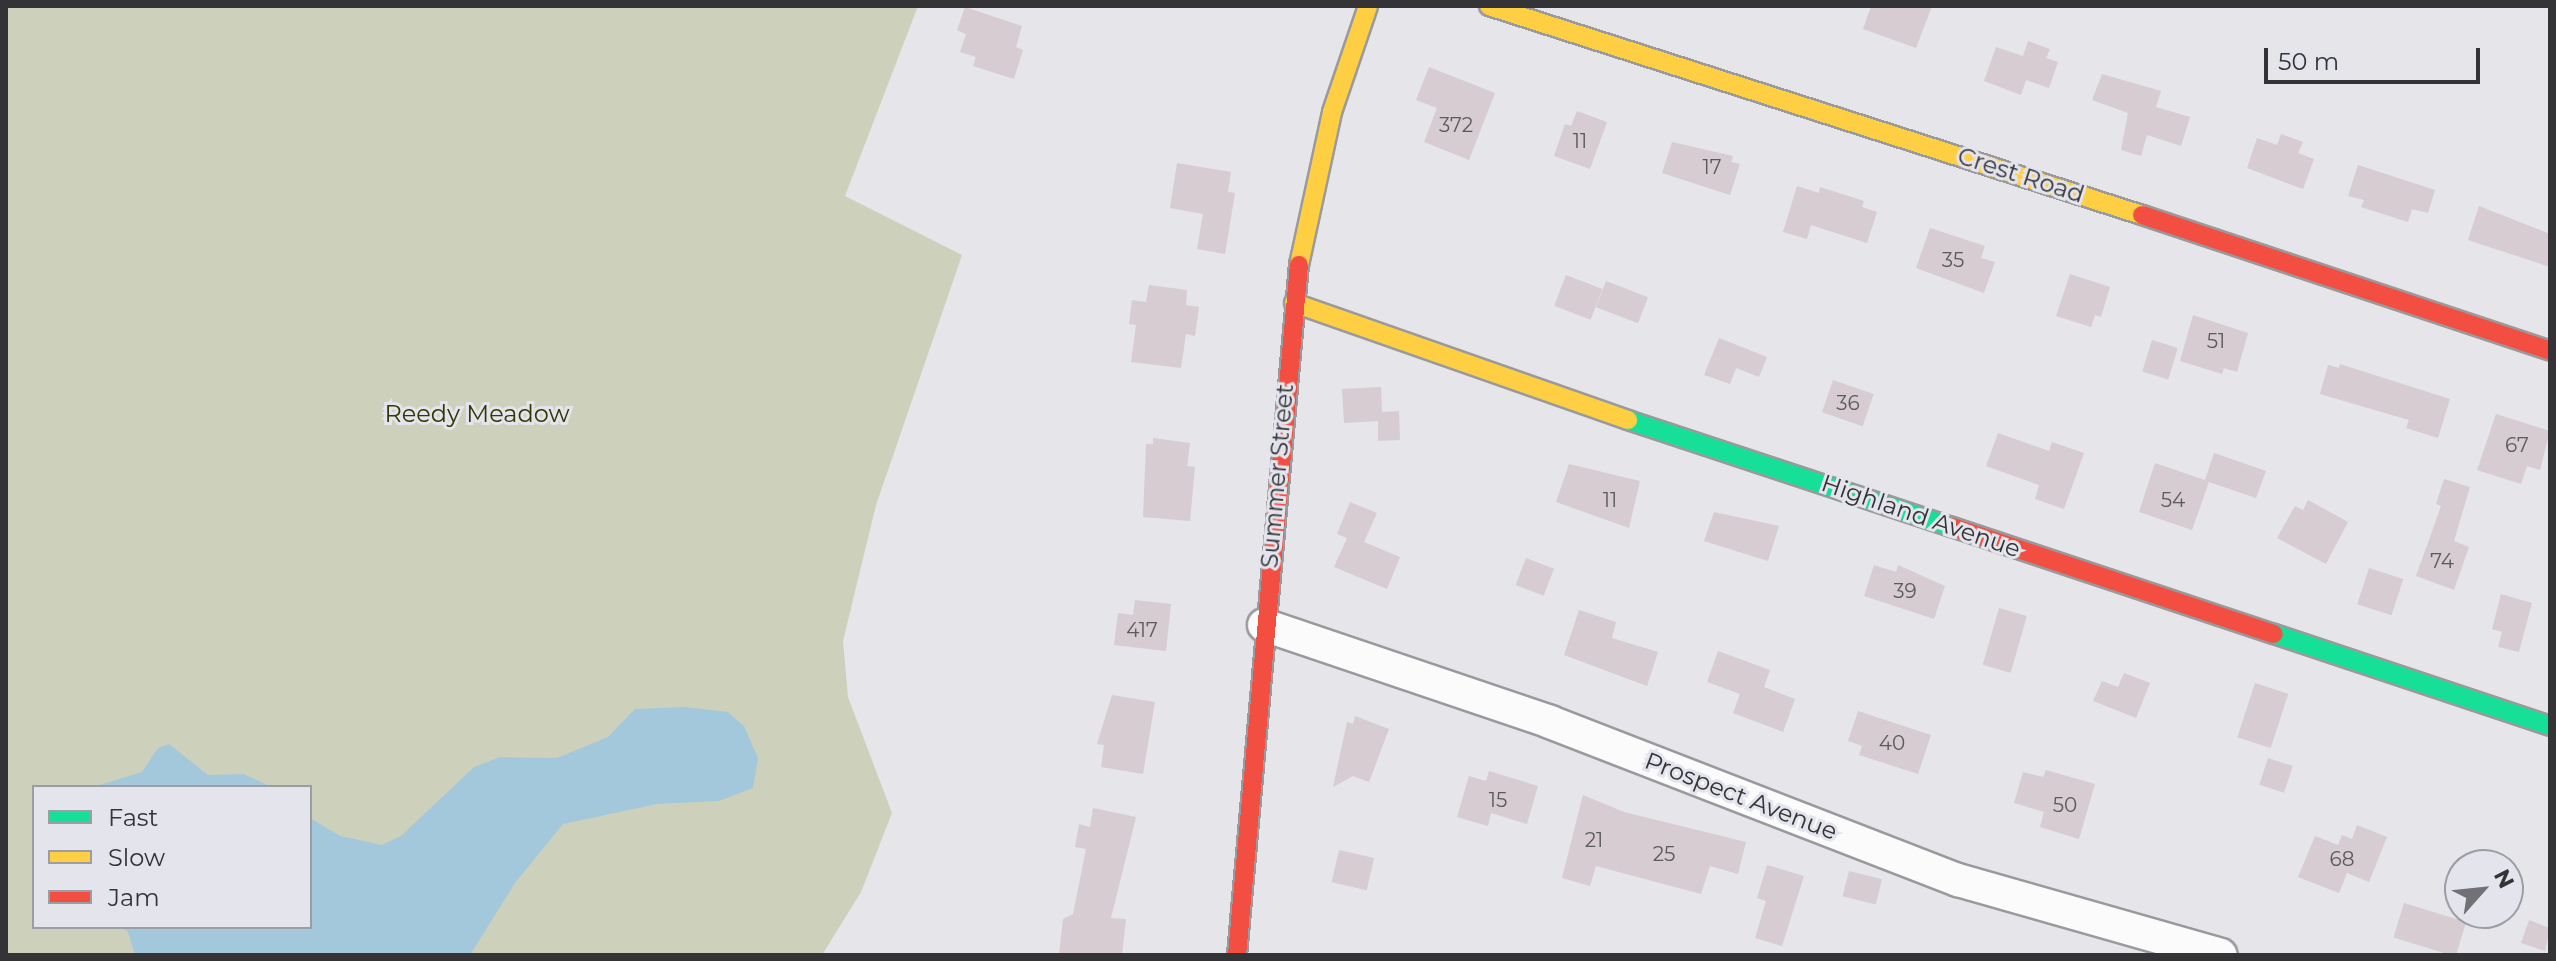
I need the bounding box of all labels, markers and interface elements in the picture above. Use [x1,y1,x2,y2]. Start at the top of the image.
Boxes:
scale bar [2268,32,2484,82]
text: 50 m [2278,47,2339,76]
house number: 372 [1439,113,1473,137]
house number: 11 [1573,129,1587,153]
street label: Crest Road [1954,141,2088,209]
house number: 17 [1703,155,1721,179]
house number: 35 [1942,248,1964,272]
house number: 51 [2207,329,2225,353]
street label: Summer Street [1255,383,1299,569]
house number: 36 [1836,391,1860,415]
park label: Reedy Meadow [384,400,570,428]
house number: 67 [2505,433,2529,457]
street label: Highland Avenue [1818,468,2024,564]
house number: 11 [1603,488,1617,512]
house number: 54 [2161,488,2185,512]
house number: 74 [2430,549,2454,573]
house number: 39 [1893,579,1917,603]
house number: 417 [1126,618,1158,642]
house number: 40 [1879,731,1905,755]
street label: Prospect Avenue [1641,746,1841,846]
legend [32,785,312,929]
house number: 15 [1489,788,1507,812]
house number: 50 [2053,793,2077,817]
text: Fast [108,803,158,832]
house number: 21 [1585,828,1603,852]
house number: 25 [1653,842,1675,866]
text: Slow [108,843,165,872]
house number: 68 [2330,847,2354,871]
north arrow [2444,849,2524,929]
text: N [2488,865,2520,893]
text: Jam [108,883,160,912]

